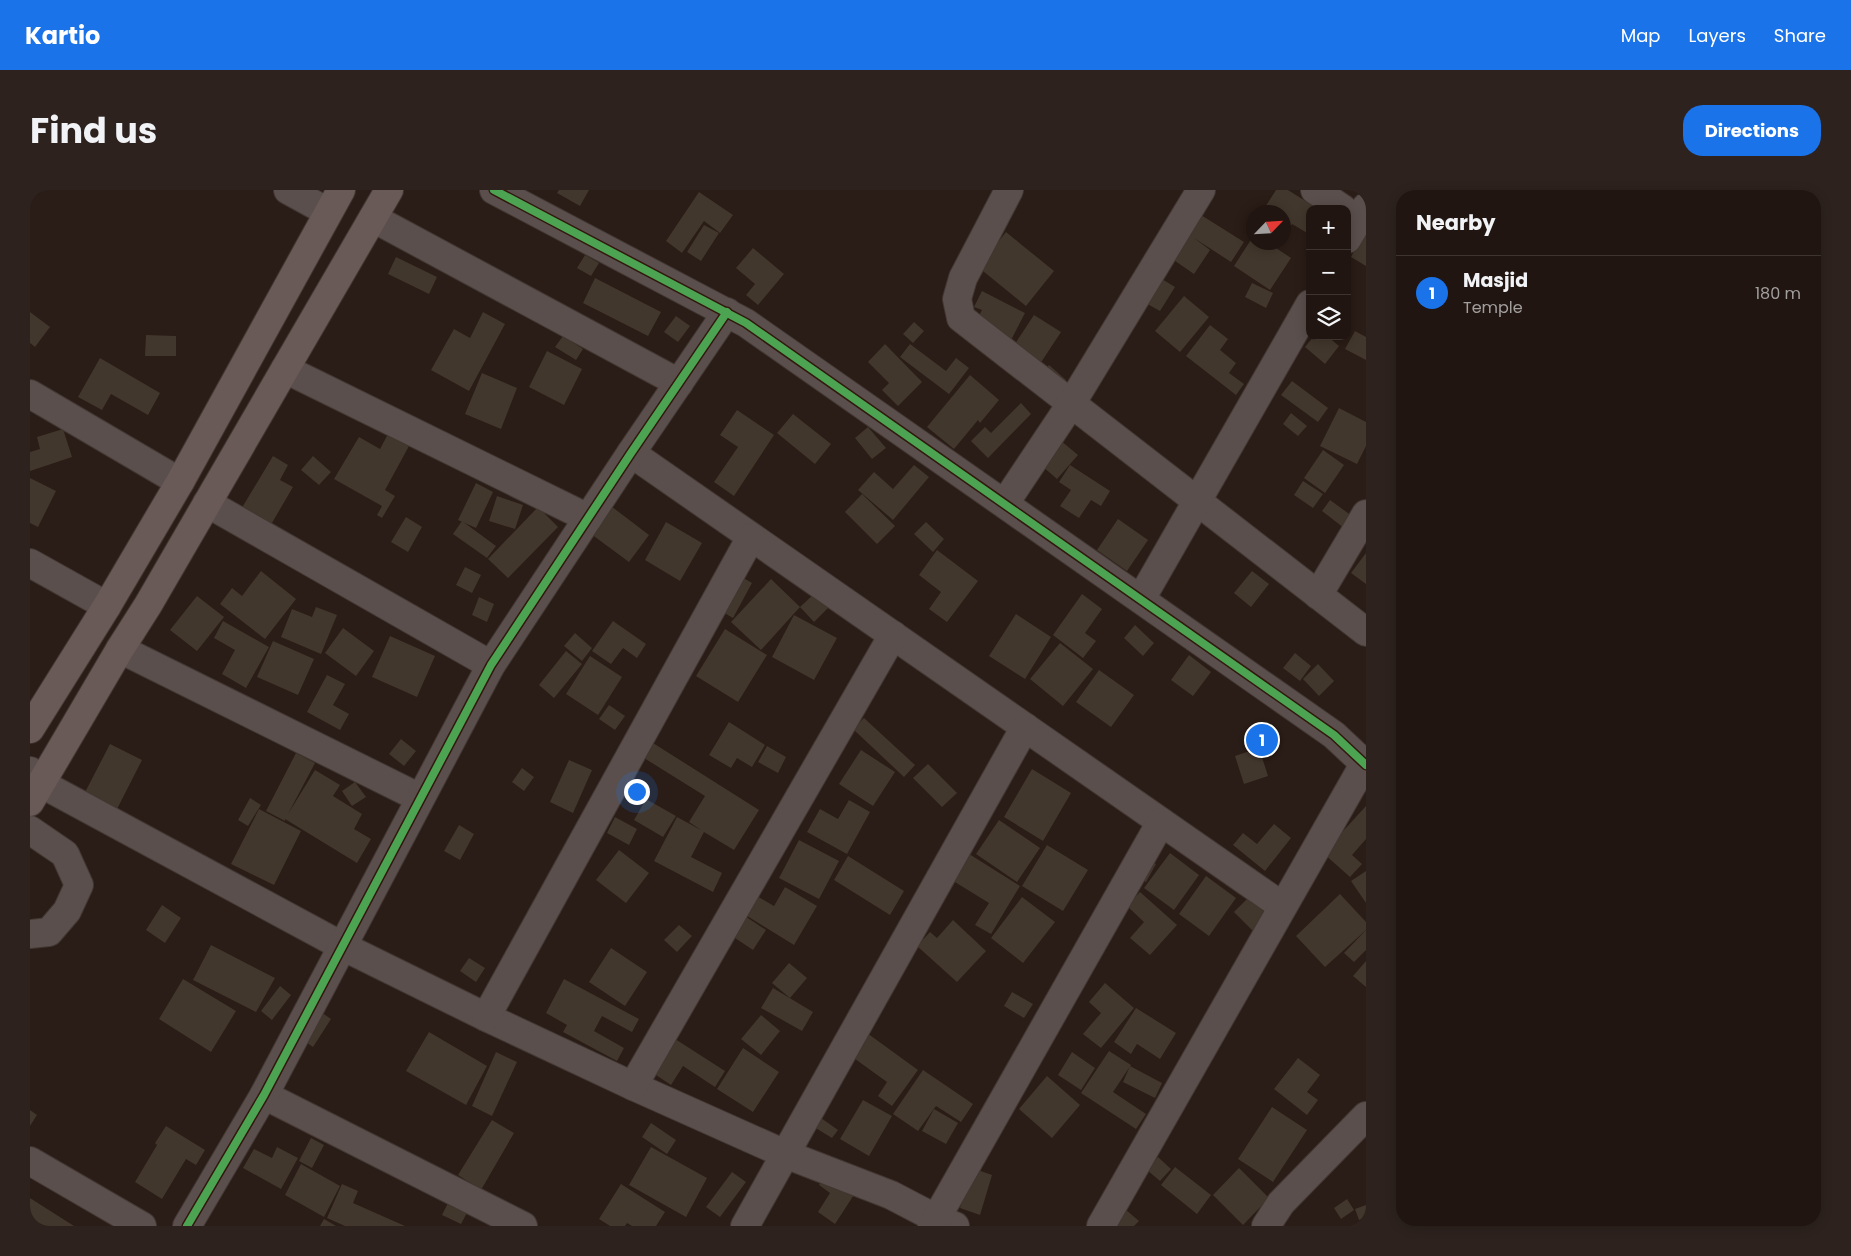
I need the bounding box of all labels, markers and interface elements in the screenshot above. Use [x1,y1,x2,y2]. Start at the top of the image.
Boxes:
text: Kartio [25,19,100,52]
text: Map [1621,23,1661,48]
text: Layers [1689,23,1746,48]
text: Share [1774,23,1826,48]
button: Directions [1683,105,1821,156]
text: Find us [30,106,157,155]
north arrow [1246,205,1291,250]
map controls [1306,205,1351,340]
button: + [1306,205,1351,250]
text: Nearby [1416,208,1496,237]
button: − [1306,250,1351,295]
text: Masjid [1463,267,1528,294]
text: 1 [1429,282,1435,305]
text: 180 m [1755,282,1801,305]
button: layers [1306,295,1351,340]
text: Temple [1463,296,1523,319]
pin: 1 [1246,721,1278,759]
your location [624,779,650,805]

